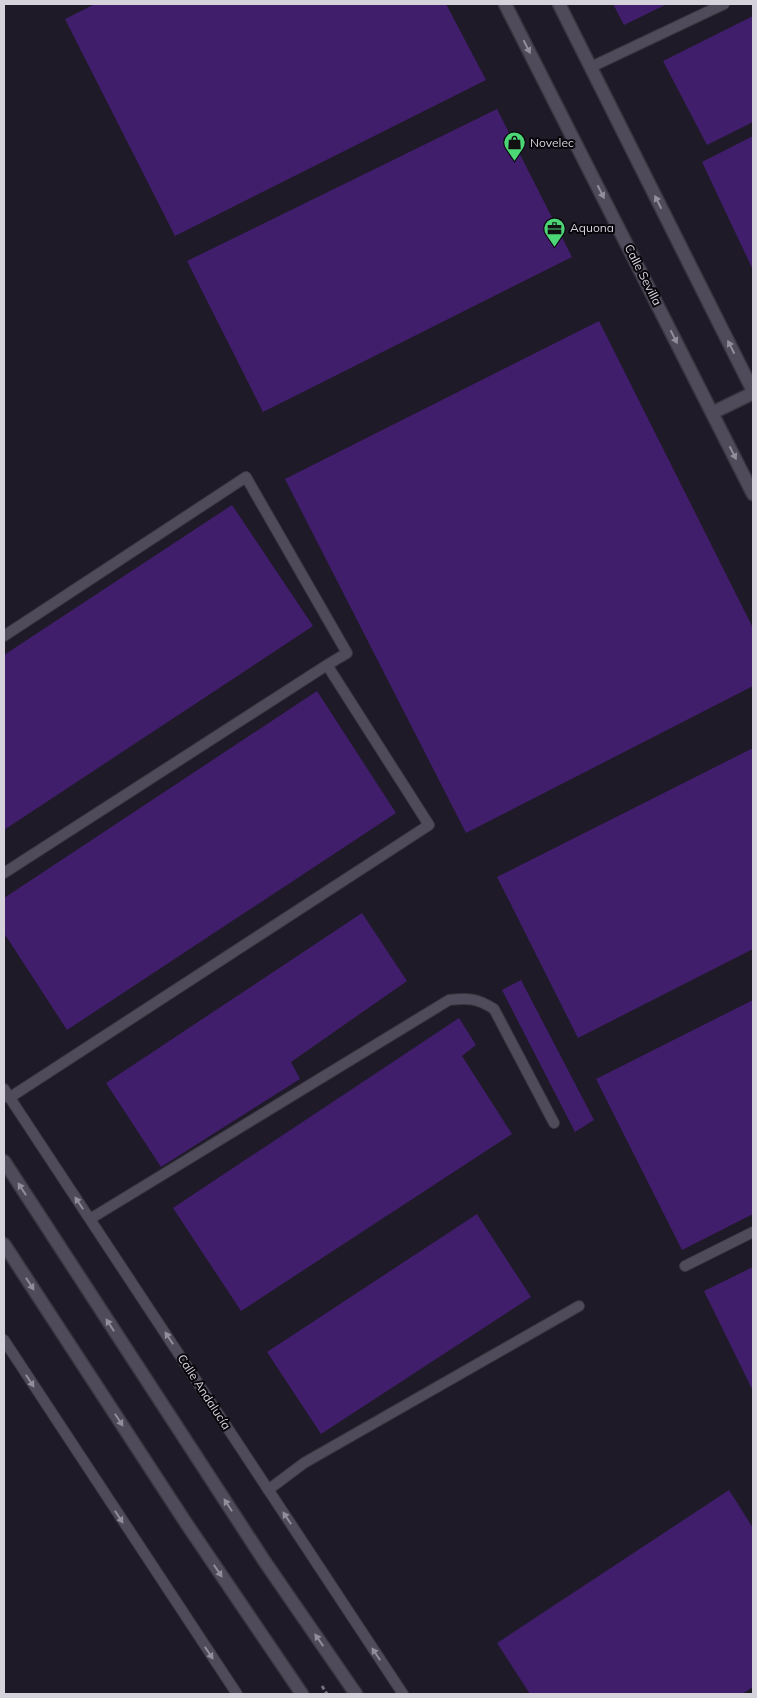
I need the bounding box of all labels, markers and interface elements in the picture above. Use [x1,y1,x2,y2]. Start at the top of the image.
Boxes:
one-way arrow [523,40,531,54]
shop icon: Novelec [502,131,526,162]
place label: Novelec [530,135,574,150]
one-way arrow [597,185,605,199]
one-way arrow [654,195,662,209]
office icon: Aquona [542,216,566,247]
place label: Aquona [570,220,614,235]
street label: Calle Sevilla [622,242,665,308]
one-way arrow [670,330,678,344]
one-way arrow [727,340,735,354]
one-way arrow [729,446,737,460]
one-way arrow [17,1182,26,1195]
one-way arrow [74,1196,84,1209]
one-way arrow [26,1278,35,1291]
one-way arrow [106,1318,115,1332]
one-way arrow [164,1332,174,1345]
street label: Calle Andalucía [175,1351,234,1432]
one-way arrow [26,1374,35,1388]
one-way arrow [115,1414,124,1427]
one-way arrow [223,1498,232,1512]
one-way arrow [114,1511,124,1524]
one-way arrow [282,1511,291,1525]
one-way arrow [214,1564,223,1577]
one-way arrow [314,1633,324,1647]
one-way arrow [204,1646,214,1659]
one-way arrow [371,1647,381,1660]

